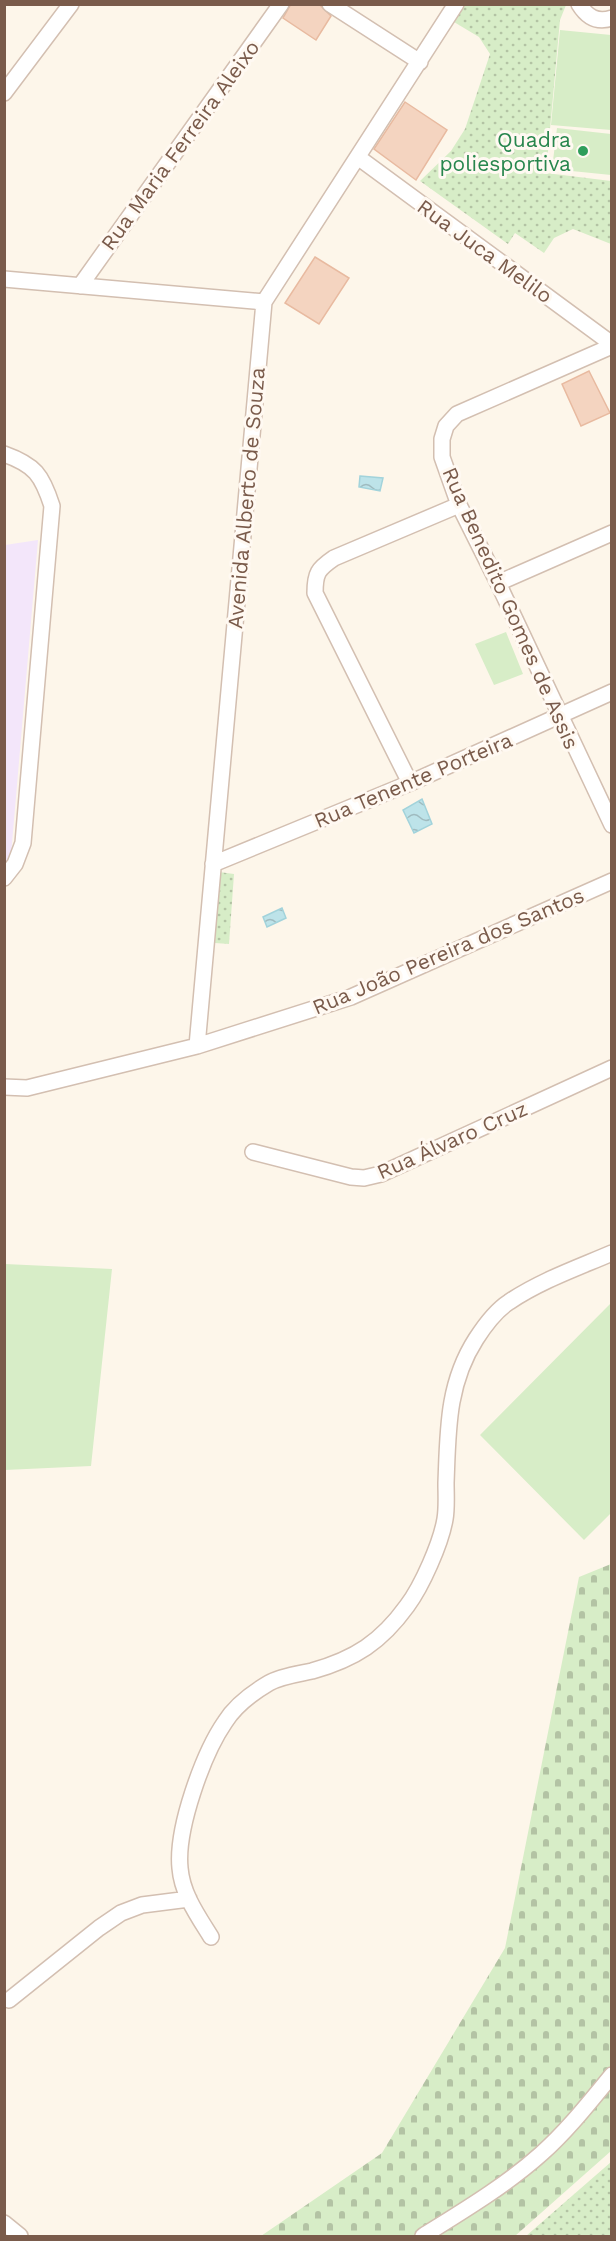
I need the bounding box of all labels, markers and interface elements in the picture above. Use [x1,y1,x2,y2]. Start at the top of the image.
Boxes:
street label: Rua Maria Ferreira Aleixo [95,35,265,255]
place label: Quadra poliesportiva [439,127,571,176]
marker: Quadra poliesportiva [576,144,590,158]
street label: Rua Juca Melilo [413,194,557,308]
street label: Avenida Alberto de Souza [222,366,270,630]
street label: Rua Benedito Gomes de Assis [437,463,585,753]
street label: Rua Tenente Porteira [310,727,516,833]
street label: Rua João Pereira dos Santos [308,882,588,1020]
street label: Rua Álvaro Cruz [373,1096,531,1184]

